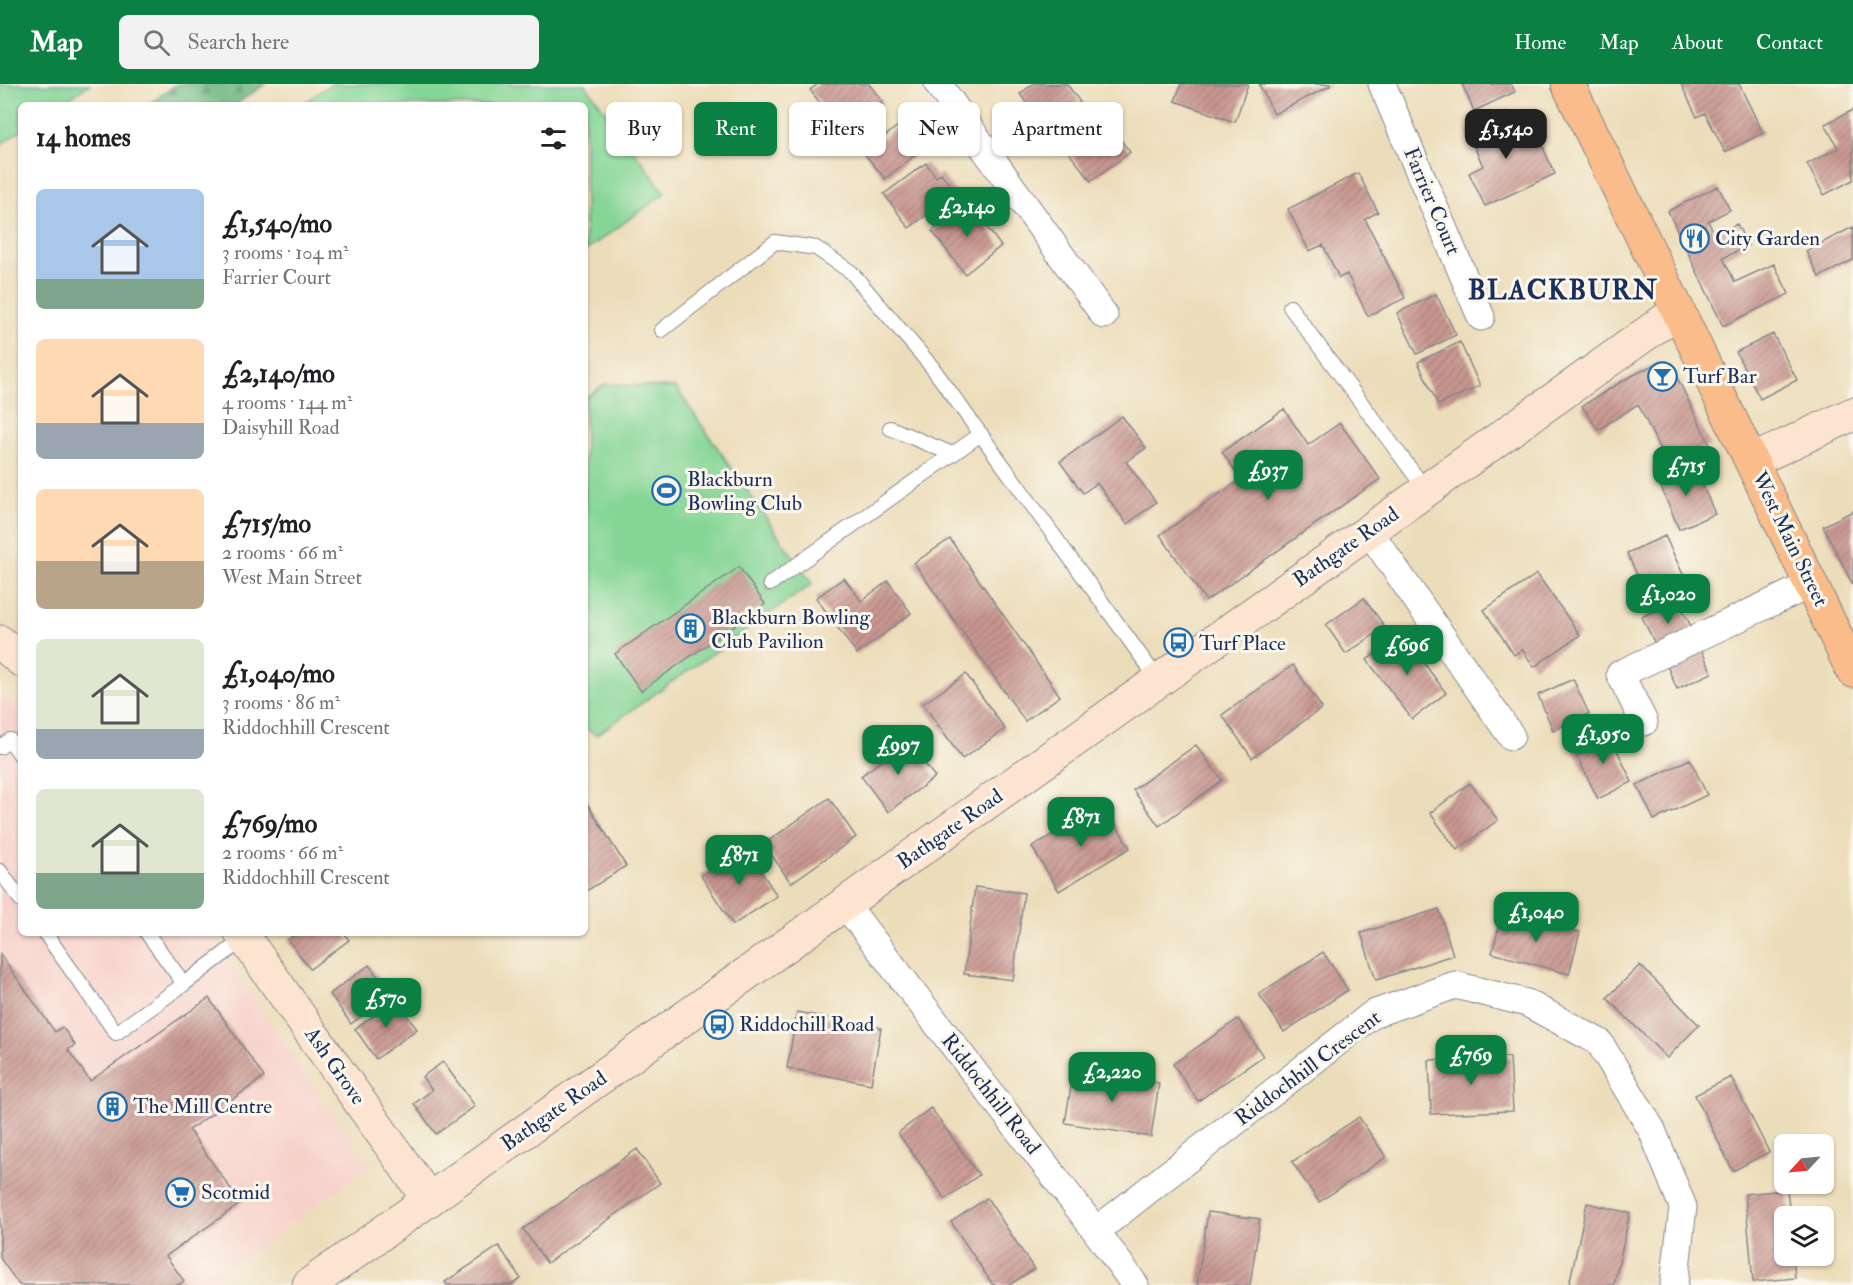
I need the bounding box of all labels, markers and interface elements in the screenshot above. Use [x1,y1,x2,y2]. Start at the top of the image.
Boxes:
search box [119,15,539,69]
text: Map [30,25,83,60]
icon: search [140,26,173,59]
text: Search here [188,28,289,56]
text: Home [1514,29,1566,56]
text: Map [1599,29,1639,56]
text: About [1672,29,1723,56]
text: Contact [1756,29,1823,56]
chip: Buy [606,102,682,156]
chip: Rent [694,102,777,156]
chip: Filters [789,102,886,156]
chip: New [898,102,980,156]
chip: Apartment [992,102,1123,156]
pin: £1,540 [1457,109,1555,160]
text: £1,540 [1479,116,1533,141]
text: 14 homes [36,122,131,154]
icon: filters [537,122,570,155]
street label: Farrier Court [1397,143,1467,259]
pin: £2,140 [918,187,1016,238]
text: £2,140 [939,194,995,219]
text: £1,540/mo [222,208,332,240]
icon: home [84,213,156,285]
restaurant icon: City Garden [1678,222,1710,254]
place label: City Garden [1715,225,1820,252]
text: 3 rooms · 104 m² [222,240,349,265]
text: Farrier Court [222,265,331,290]
district label: BLACKBURN [1468,274,1658,307]
text: £2,140/mo [222,358,335,390]
bar icon: Turf Bar [1646,360,1678,392]
icon: home [84,363,156,435]
place label: Turf Bar [1683,363,1757,390]
text: 4 rooms · 144 m² [222,390,352,415]
text: Daisyhill Road [222,415,340,440]
pin: £715 [1650,446,1722,497]
pin: £937 [1232,450,1304,501]
text: £715 [1667,453,1705,478]
text: £937 [1248,457,1288,482]
place label: Blackburn Bowling Club [687,466,802,517]
street label: West Main Street [1745,466,1834,611]
sports icon: Blackburn Bowling Club [650,475,682,507]
street label: Bathgate Road [1288,500,1405,593]
text: £715/mo [222,508,311,540]
icon: home [84,513,156,585]
text: 2 rooms · 66 m² [222,540,343,565]
text: West Main Street [222,565,362,590]
pin: £1,020 [1619,574,1717,625]
text: £1,020 [1640,581,1696,606]
place label: Blackburn Bowling Club Pavilion [711,604,871,655]
building icon: Blackburn Bowling Club Pavilion [674,613,706,645]
pin: £696 [1371,625,1443,676]
bus stop icon: Turf Place [1162,627,1194,659]
place label: Turf Place [1199,630,1286,657]
text: £696 [1385,632,1429,657]
text: £1,040/mo [222,658,335,690]
icon: home [84,663,156,735]
text: 3 rooms · 86 m² [222,690,340,715]
pin: £1,950 [1554,714,1652,765]
text: Riddochhill Crescent [222,715,390,740]
text: £1,950 [1576,721,1630,746]
pin: £997 [862,725,934,776]
text: £997 [876,732,920,757]
street label: Bathgate Road [892,782,1009,875]
pin: £871 [1045,797,1117,848]
text: £871 [1061,804,1101,829]
text: £769/mo [222,808,317,840]
icon: home [84,813,156,885]
pin: £871 [703,835,775,886]
text: 2 rooms · 66 m² [222,840,343,865]
text: £871 [719,842,759,867]
text: Riddochhill Crescent [222,865,390,890]
pin: £1,040 [1487,892,1585,943]
text: £1,040 [1508,899,1564,924]
pin: £570 [350,978,422,1029]
text: £570 [365,985,407,1010]
street label: Riddochhill Crescent [1229,1004,1387,1132]
bus stop icon: Riddochill Road [702,1008,734,1040]
place label: Riddochill Road [739,1011,875,1038]
street label: Ash Grove [298,1021,372,1110]
street label: Riddochhill Road [935,1028,1047,1161]
pin: £769 [1435,1035,1507,1086]
text: £769 [1450,1042,1492,1067]
pin: £2,220 [1063,1052,1161,1103]
text: £2,220 [1083,1059,1141,1084]
street label: Bathgate Road [496,1064,613,1157]
building icon: The Mill Centre [96,1090,128,1122]
place label: The Mill Centre [133,1093,272,1120]
north arrow [1774,1134,1834,1194]
map controls [1774,1134,1834,1266]
supermarket icon: Scotmid [164,1176,196,1208]
place label: Scotmid [201,1179,271,1206]
button: layers [1774,1206,1834,1266]

